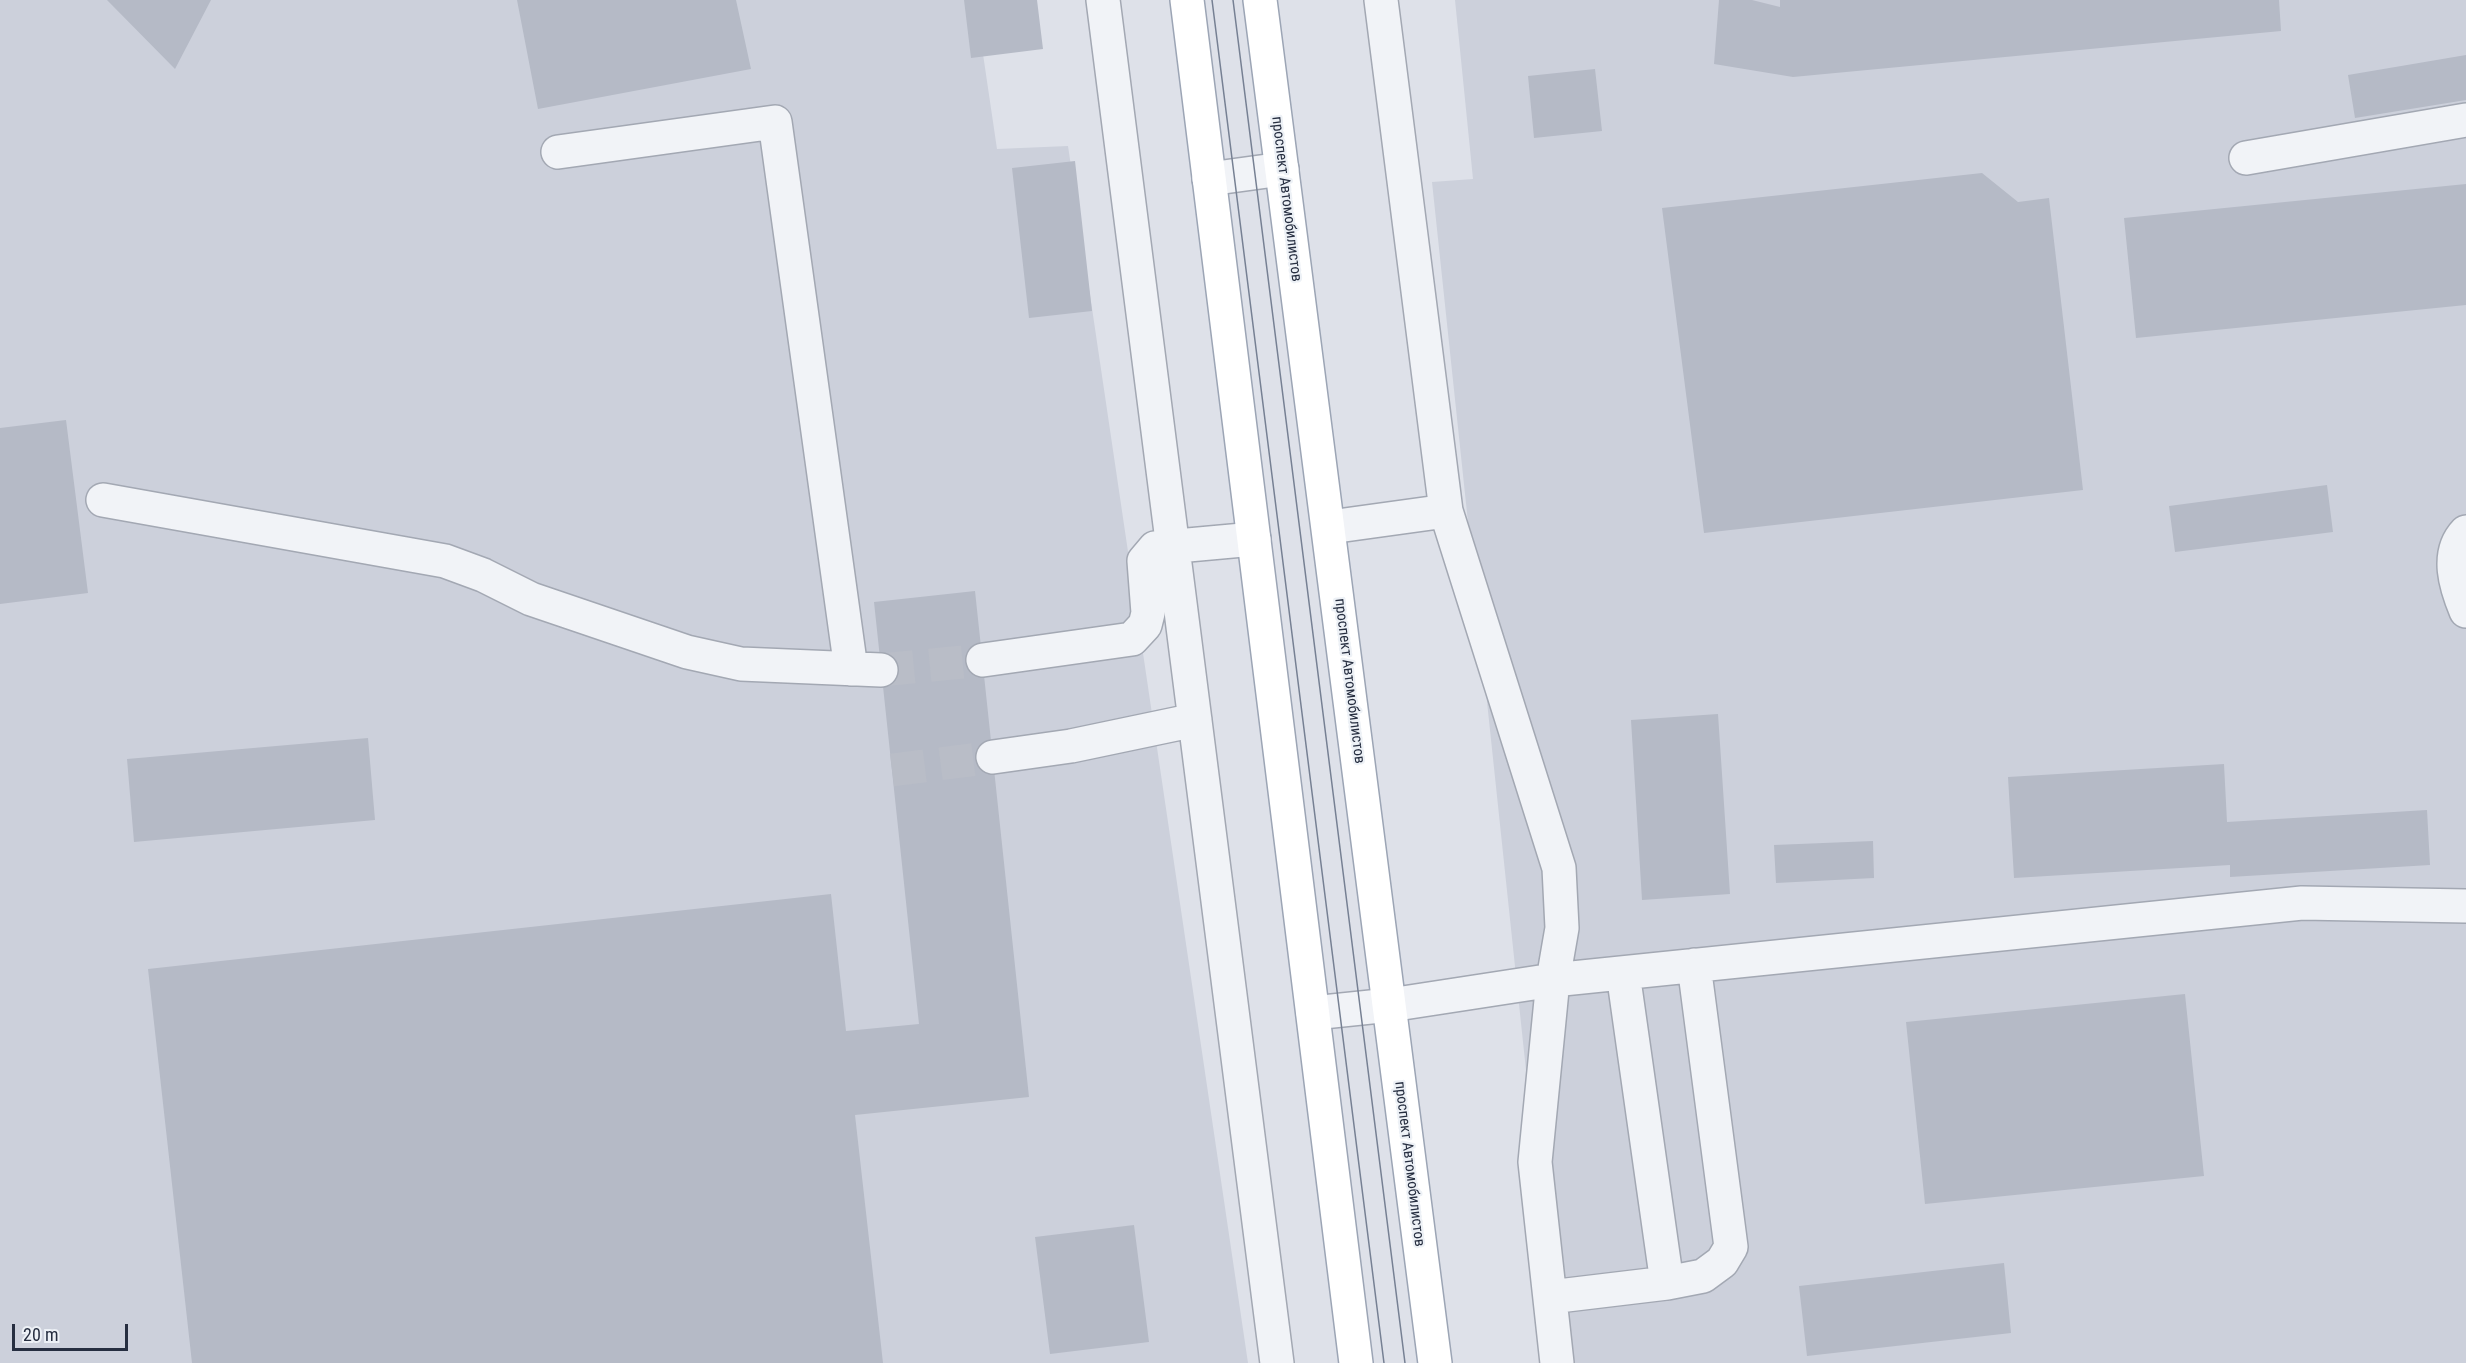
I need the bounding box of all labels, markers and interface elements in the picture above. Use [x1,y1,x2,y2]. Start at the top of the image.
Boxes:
street label: проспект Автомобилистов [1267,115,1305,283]
street label: проспект Автомобилистов [1330,597,1368,765]
street label: проспект Автомобилистов [1390,1080,1428,1248]
scale bar [15,1312,130,1350]
text: 20 m [23,1324,58,1345]

